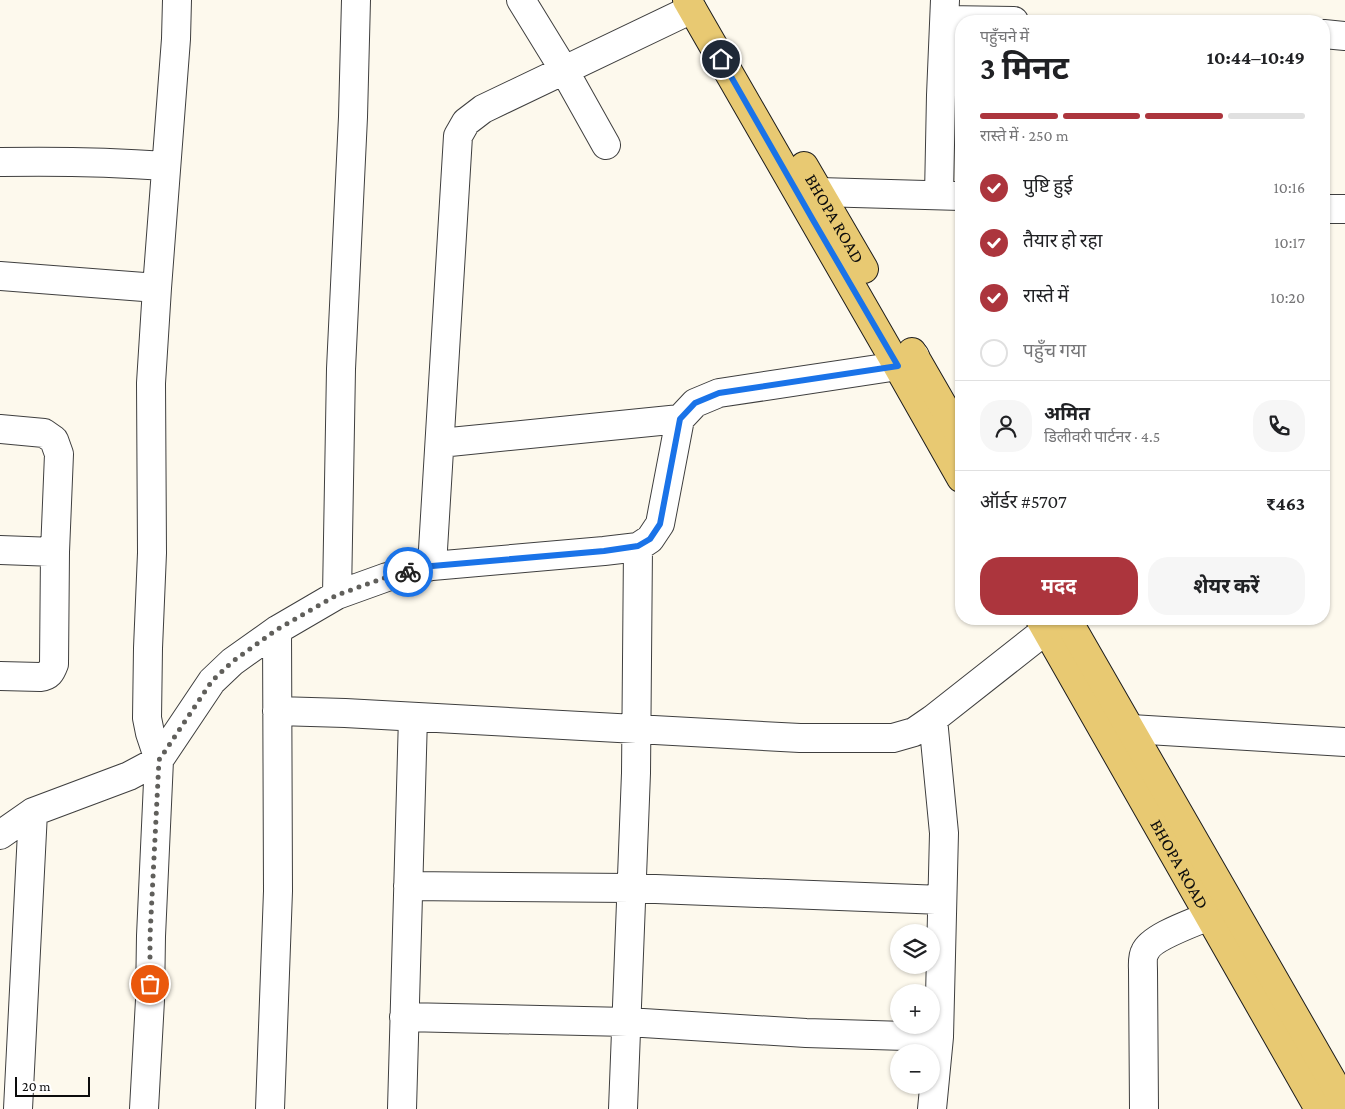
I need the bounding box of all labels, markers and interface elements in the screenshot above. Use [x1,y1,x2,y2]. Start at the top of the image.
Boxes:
text: पहुँचने में [980,28,1029,45]
pin [700,38,742,80]
icon: home [707,45,735,73]
text: 10:44–10:49 [1207,47,1305,68]
text: 3 मिनट [980,50,1069,86]
text: रास्ते में · 250 m [980,127,1069,144]
street label: BHOPA ROAD [801,171,868,267]
icon: check [980,174,1008,202]
text: पुष्टि हुई [1023,175,1073,196]
text: 10:16 [1274,179,1305,196]
icon: check [980,229,1008,257]
text: तैयार हो रहा [1023,230,1102,251]
text: 10:17 [1274,234,1305,251]
icon: check [980,284,1008,312]
text: रास्ते में [1023,285,1069,306]
text: 10:20 [1270,289,1305,306]
text: पहुँच गया [1023,340,1086,361]
button: person [980,400,1032,452]
button: phone [1253,400,1305,452]
text: अमित [1044,403,1090,424]
text: डिलीवरी पार्टनर · 4.5 [1044,428,1160,445]
text: ऑर्डर #5707 [980,491,1067,512]
text: ₹463 [1266,493,1305,514]
courier [383,547,433,597]
button: मदद [980,557,1138,615]
button: शेयर करें [1148,557,1305,615]
icon: bike [394,558,422,586]
street label: BHOPA ROAD [1146,816,1213,912]
map controls [890,924,940,1094]
button: layers [890,924,940,974]
pin [129,963,171,1005]
icon: bag [136,970,164,998]
button: + [890,984,940,1034]
button: − [890,1044,940,1094]
scale bar [15,1074,90,1097]
text: 20 m [22,1078,50,1094]

